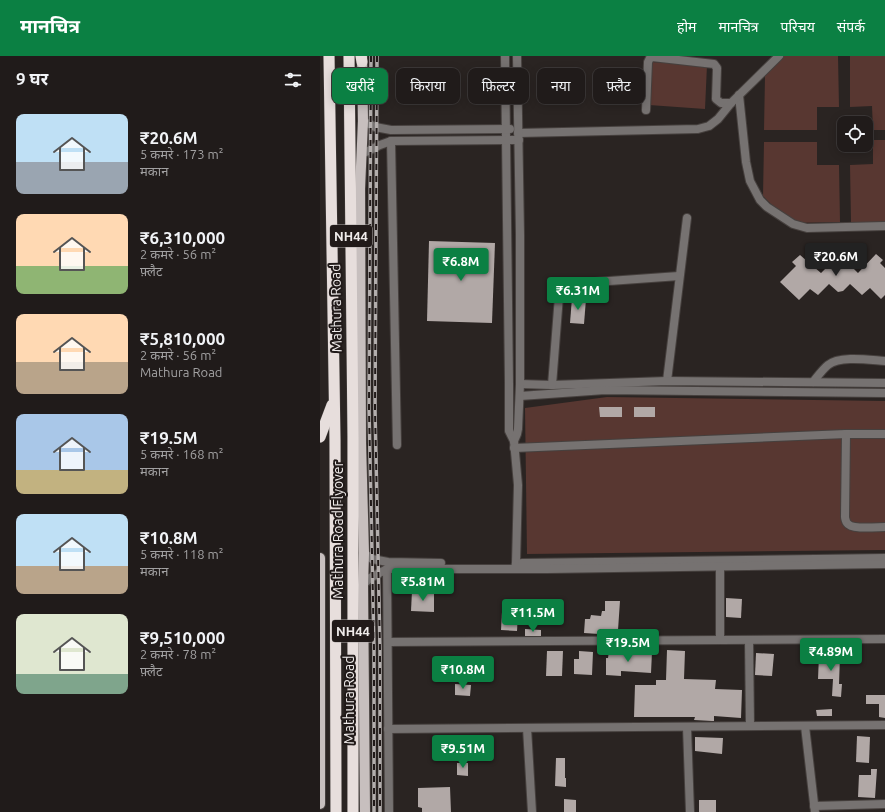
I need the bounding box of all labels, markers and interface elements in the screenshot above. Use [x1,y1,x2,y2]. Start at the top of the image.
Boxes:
text: मानचित्र [20,15,80,37]
text: होम [677,19,696,35]
text: मानचित्र [718,19,759,35]
text: परिचय [781,19,815,35]
text: संपर्क [837,19,865,35]
chip: खरीदें [332,68,388,104]
chip: किराया [396,68,460,104]
chip: फ़िल्टर [468,68,529,104]
chip: नया [537,68,585,104]
chip: फ़्लैट [593,68,645,104]
text: 9 घर [16,69,48,88]
icon: filters [282,69,304,91]
map controls [837,116,873,152]
button: locate [837,116,873,152]
text: ₹20.6M [140,128,198,147]
icon: home [48,130,96,178]
text: 5 कमरे · 173 m² [140,147,223,161]
text: मकान [140,164,168,178]
road number: NH44 [330,225,372,247]
text: ₹6,310,000 [140,228,225,247]
icon: home [48,230,96,278]
pin: ₹20.6M [803,243,869,277]
text: 2 कमरे · 56 m² [140,247,216,261]
pin: ₹6.8M [433,248,489,282]
text: ₹20.6M [814,249,858,263]
text: ₹6.8M [443,254,479,268]
street label: Mathura Road [327,263,345,353]
text: फ़्लैट [140,264,163,278]
pin: ₹6.31M [545,277,611,311]
text: ₹6.31M [556,283,600,297]
text: ₹5,810,000 [140,329,225,348]
icon: home [48,330,96,378]
text: 2 कमरे · 56 m² [140,348,216,362]
text: Mathura Road [140,365,222,379]
text: ₹19.5M [140,428,198,447]
icon: home [48,430,96,478]
text: 5 कमरे · 168 m² [140,447,223,461]
street label: Mathura Road Flyover [330,460,346,599]
text: मकान [140,464,168,478]
text: ₹10.8M [140,528,198,547]
icon: home [48,530,96,578]
text: 5 कमरे · 118 m² [140,547,223,561]
text: मकान [140,564,168,578]
pin: ₹5.81M [390,568,456,602]
text: ₹5.81M [401,574,445,588]
pin: ₹11.5M [500,599,566,633]
text: ₹11.5M [511,605,555,619]
road number: NH44 [332,620,374,642]
text: ₹9,510,000 [140,628,225,647]
pin: ₹19.5M [595,629,661,663]
icon: home [48,630,96,678]
text: ₹19.5M [606,635,650,649]
pin: ₹4.89M [798,638,864,672]
text: ₹4.89M [809,644,853,658]
text: 2 कमरे · 78 m² [140,647,216,661]
street label: Mathura Road [341,656,357,744]
pin: ₹10.8M [430,656,496,690]
text: ₹10.8M [441,662,485,676]
text: फ़्लैट [140,664,163,678]
pin: ₹9.51M [430,735,496,769]
text: ₹9.51M [441,741,485,755]

